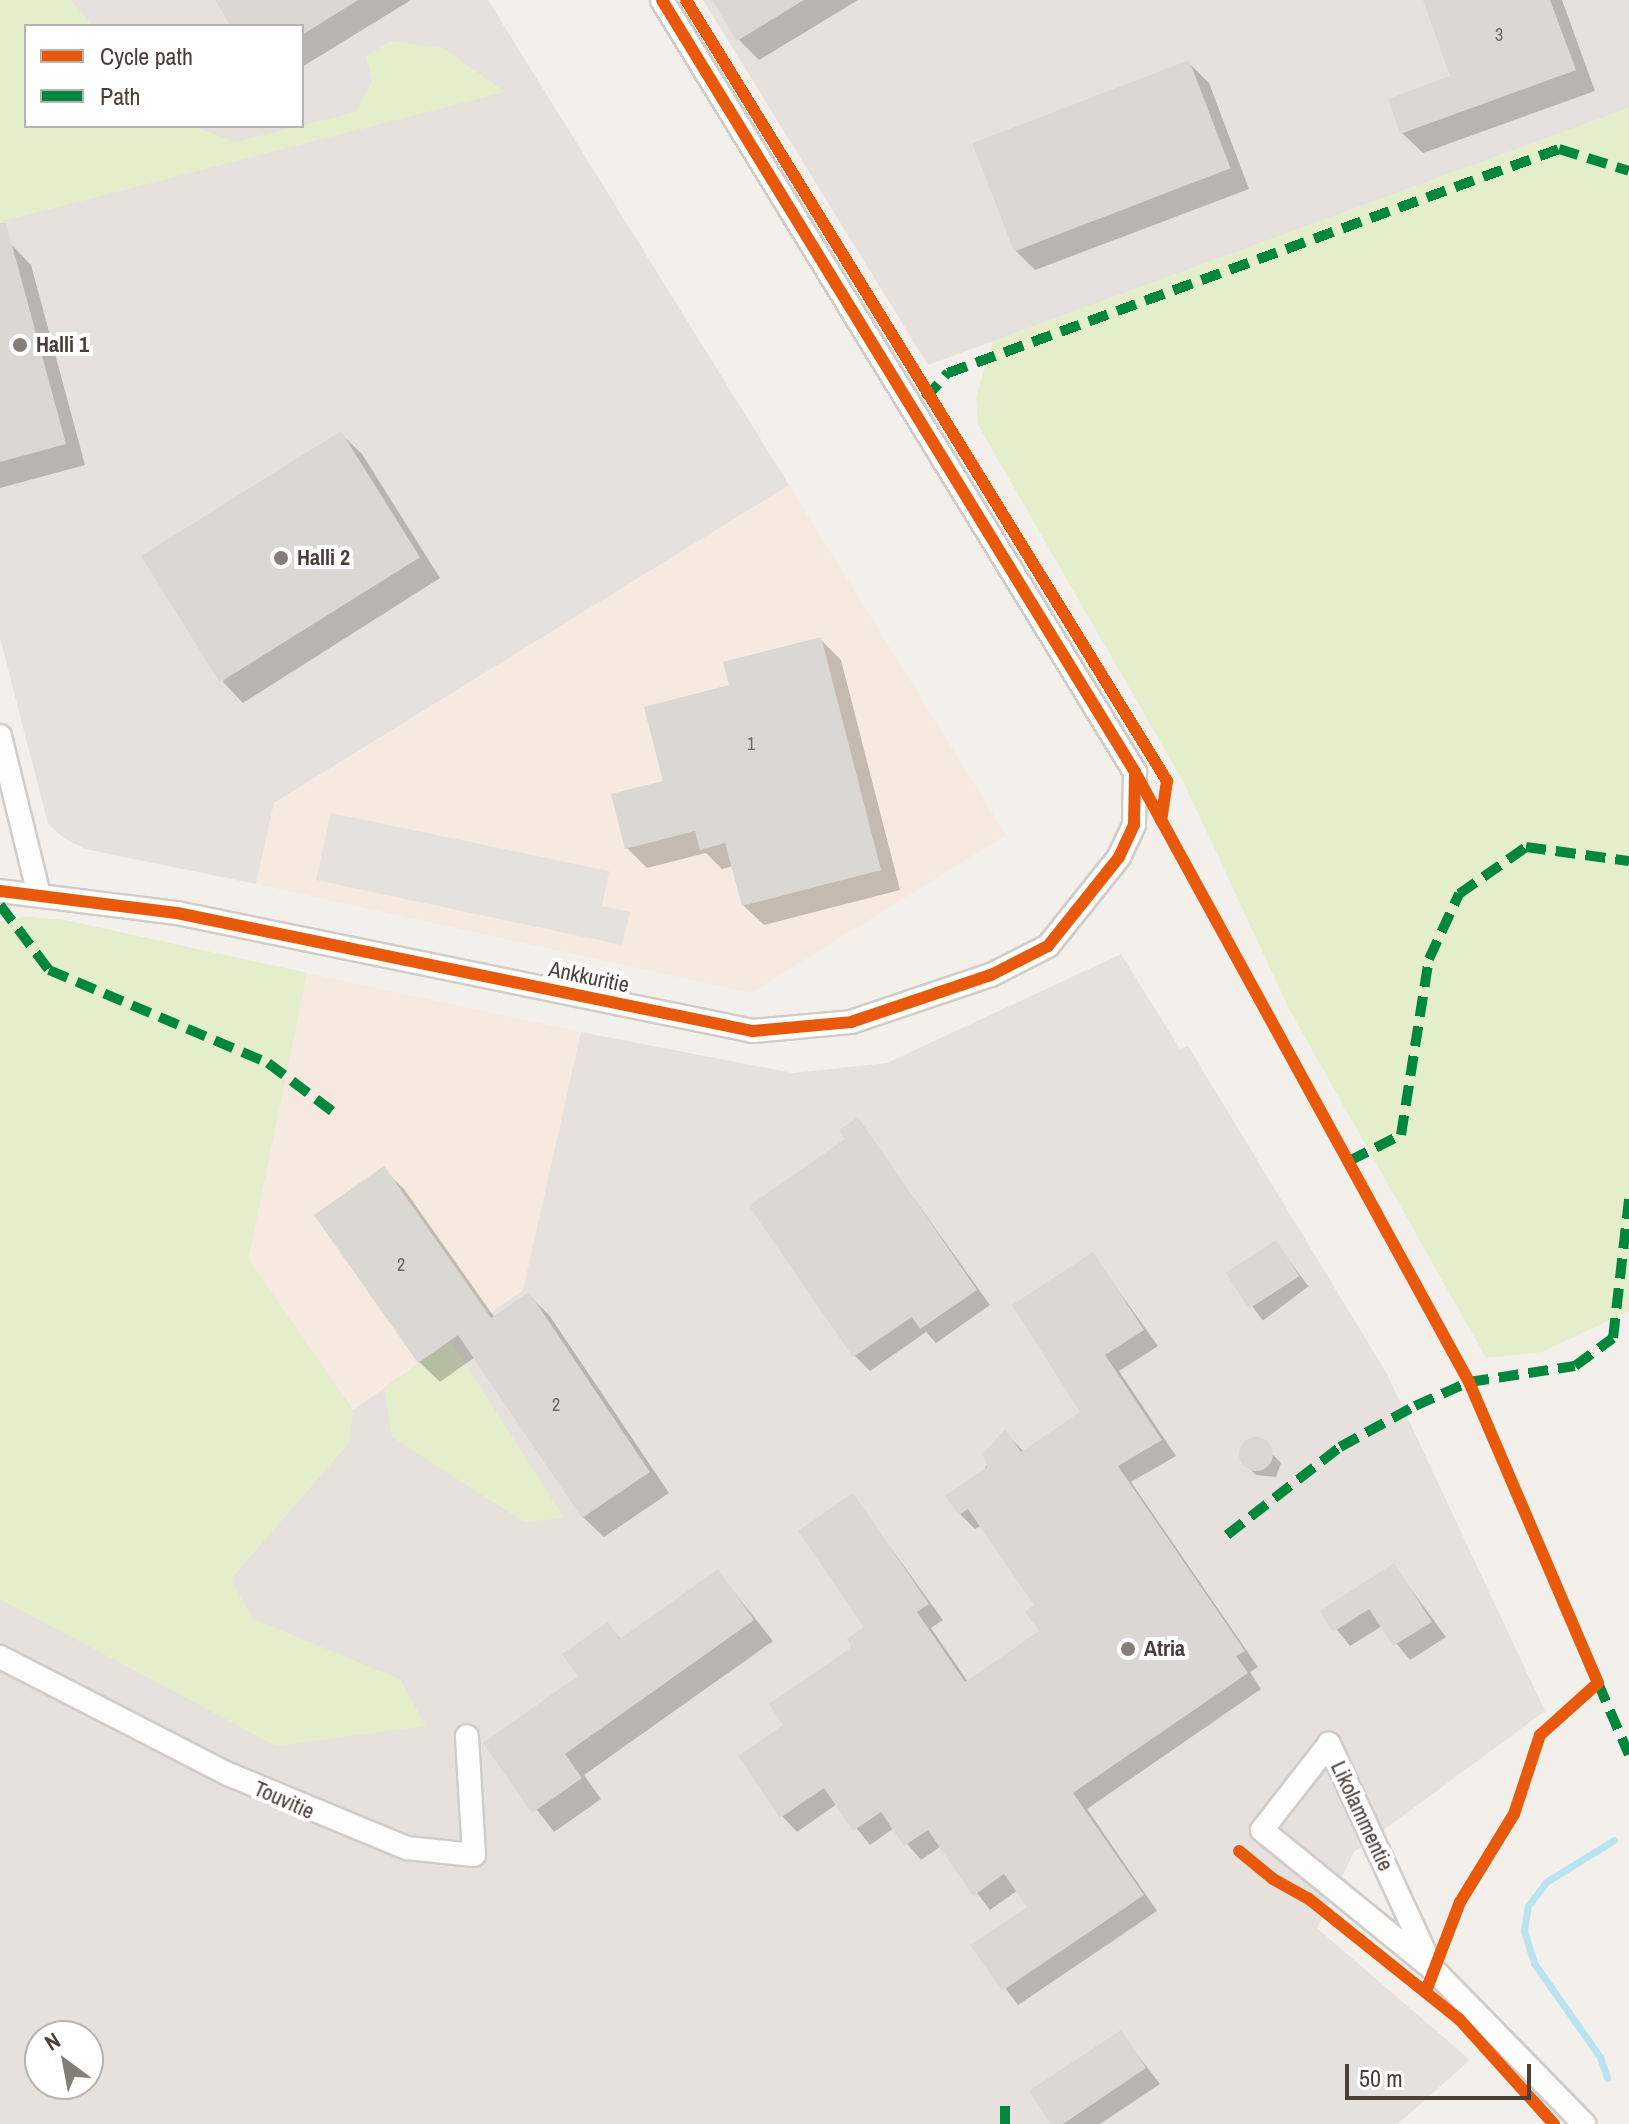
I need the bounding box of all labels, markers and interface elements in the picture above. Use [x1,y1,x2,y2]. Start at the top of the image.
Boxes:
legend [24,24,304,128]
house number: 3 [1495,24,1503,46]
text: Cycle path [100,40,193,72]
text: Path [100,80,141,112]
place label: Halli 1 [36,332,89,358]
marker: Halli 1 [11,336,29,354]
place label: Halli 2 [297,545,350,571]
marker: Halli 2 [272,549,290,567]
house number: 1 [747,733,755,755]
street label: Ankkuritie [547,956,631,998]
house number: 2 [397,1254,405,1276]
house number: 2 [552,1394,560,1416]
place label: Atria [1144,1636,1185,1662]
marker: Atria [1119,1640,1137,1658]
street label: Likolammentie [1325,1757,1399,1875]
street label: Touvitie [250,1775,318,1825]
north arrow [24,2020,104,2100]
text: N [39,2025,66,2058]
scale bar [1349,2048,1535,2098]
text: 50 m [1359,2062,1403,2094]

